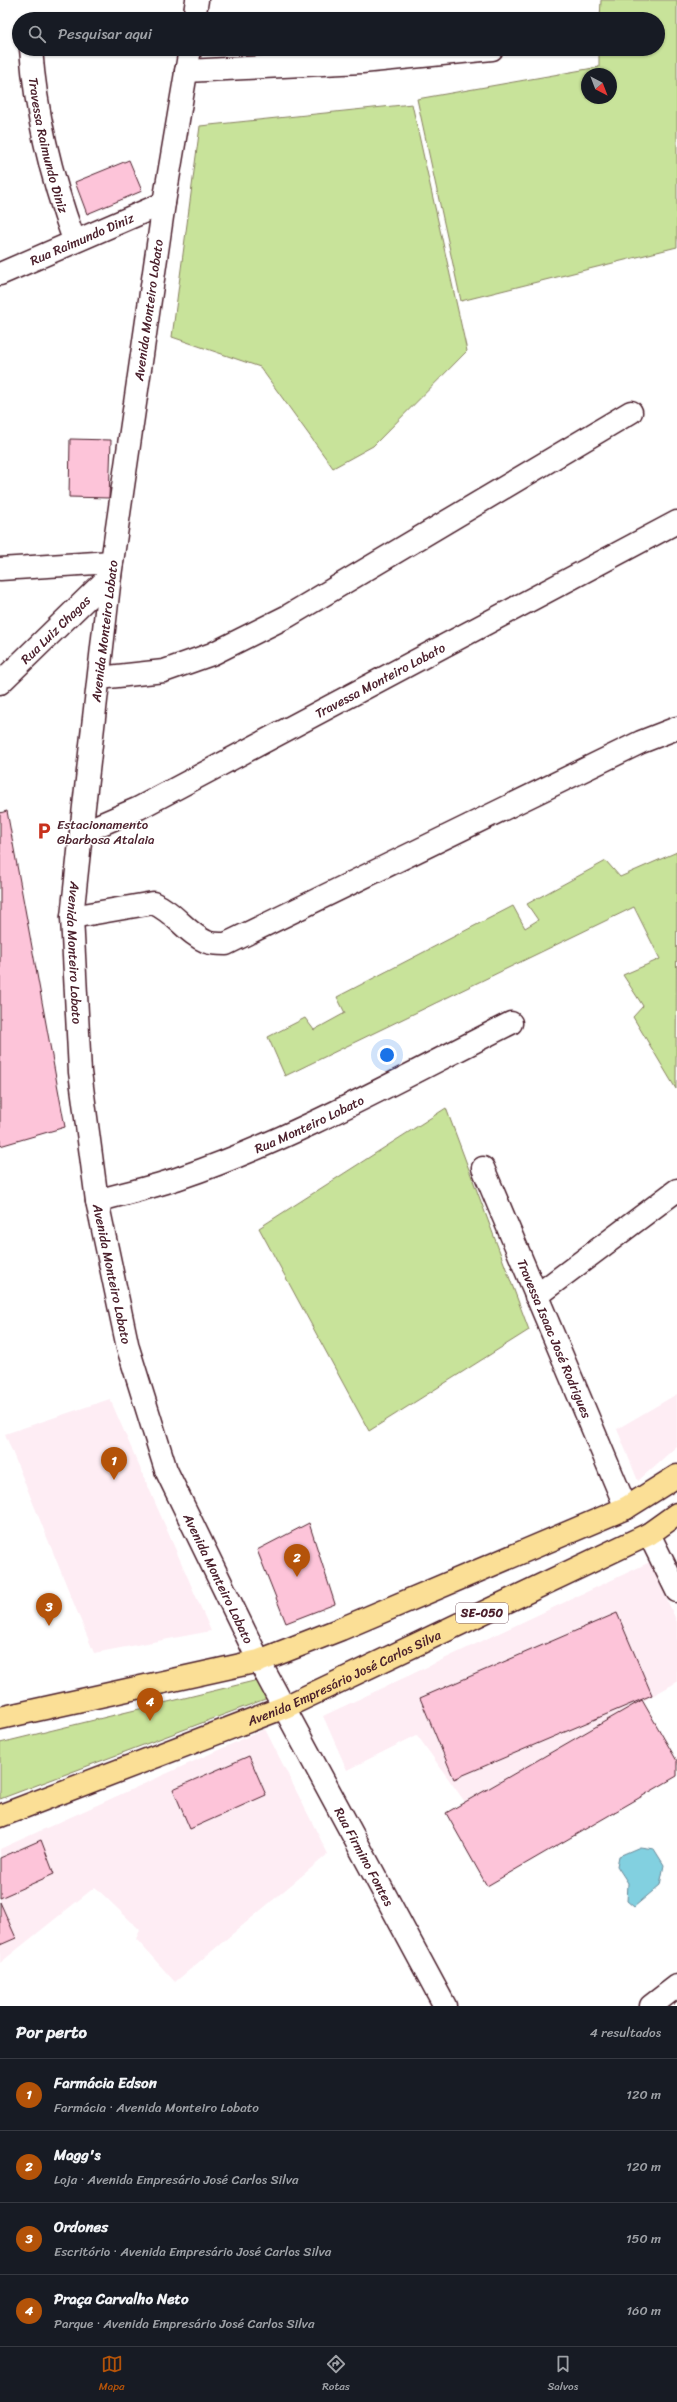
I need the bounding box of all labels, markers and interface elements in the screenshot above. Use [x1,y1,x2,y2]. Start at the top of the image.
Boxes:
search box [12,12,665,56]
text: Pesquisar aqui [58,21,152,47]
icon: search [26,23,48,45]
north arrow [581,68,617,104]
street label: Travessa Raimundo Diniz [22,76,75,217]
street label: Rua Raimundo Diniz [26,206,138,272]
street label: Avenida Monteiro Lobato [127,237,170,383]
street label: Avenida Monteiro Lobato [84,558,125,704]
street label: Rua Luiz Chagas [15,589,97,670]
street label: Travessa Monteiro Lobato [311,636,450,725]
place label: Estacionamento Gbarbosa Atalaia [57,813,155,851]
parking icon: Estacionamento Gbarbosa Atalaia [34,821,54,841]
street label: Avenida Monteiro Lobato [60,879,89,1025]
your location [377,1045,397,1065]
street label: Rua Monteiro Lobato [251,1089,369,1160]
street label: Avenida Monteiro Lobato [86,1201,138,1347]
street label: Travessa Isaac José Rodrigues [510,1255,598,1422]
pin: 1 [101,1447,127,1480]
street label: Avenida Monteiro Lobato [176,1508,260,1648]
pin: 2 [284,1544,310,1577]
pin: 3 [36,1593,62,1626]
road number: SE-050 [456,1603,508,1623]
street label: Avenida Empresário José Carlos Silva [243,1623,445,1733]
pin: 4 [137,1688,163,1721]
street label: Rua Firmino Fontes [328,1803,400,1911]
text: Por perto [16,2017,87,2047]
text: 4 resultados [590,2021,661,2044]
text: Farmácia Edson [54,2070,157,2096]
text: 1 [26,2083,32,2106]
text: 120 m [626,2083,661,2106]
text: Farmácia · Avenida Monteiro Lobato [54,2096,259,2119]
text: Magg's [54,2142,101,2168]
text: 2 [25,2155,33,2178]
text: 120 m [626,2155,661,2178]
text: Loja · Avenida Empresário José Carlos Silva [54,2168,298,2191]
text: Ordones [54,2214,108,2240]
text: 3 [25,2227,33,2250]
text: 150 m [626,2227,661,2250]
text: Escritório · Avenida Empresário José Carlos Silva [54,2240,331,2263]
text: Praça Carvalho Neto [54,2286,189,2312]
text: 4 [25,2299,33,2322]
text: 160 m [626,2299,661,2322]
text: Parque · Avenida Empresário José Carlos Silva [54,2312,314,2335]
tab: Mapa [99,2353,125,2396]
tab: Rotas [322,2353,350,2396]
tab: Salvos [547,2353,578,2396]

